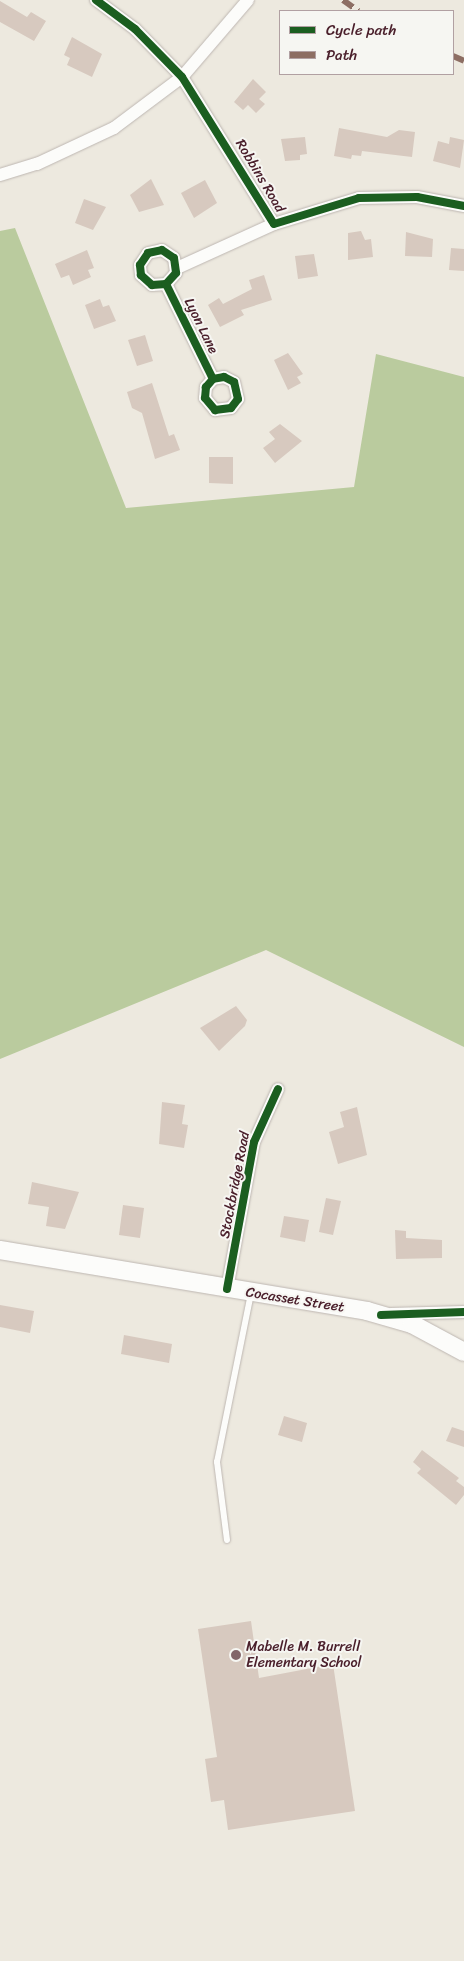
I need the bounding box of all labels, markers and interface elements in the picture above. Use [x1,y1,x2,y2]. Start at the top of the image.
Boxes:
legend [279,10,454,75]
text: Cycle path [326,17,396,43]
text: Path [326,42,357,68]
street label: Robbins Road [232,136,288,216]
street label: Lyon Lane [180,295,222,357]
street label: Stockbridge Road [216,1130,254,1240]
street label: Cocasset Street [245,1284,345,1316]
place label: Mabelle M. Burrell Elementary School [246,1639,362,1671]
marker: Mabelle M. Burrell Elementary School [230,1649,242,1661]

